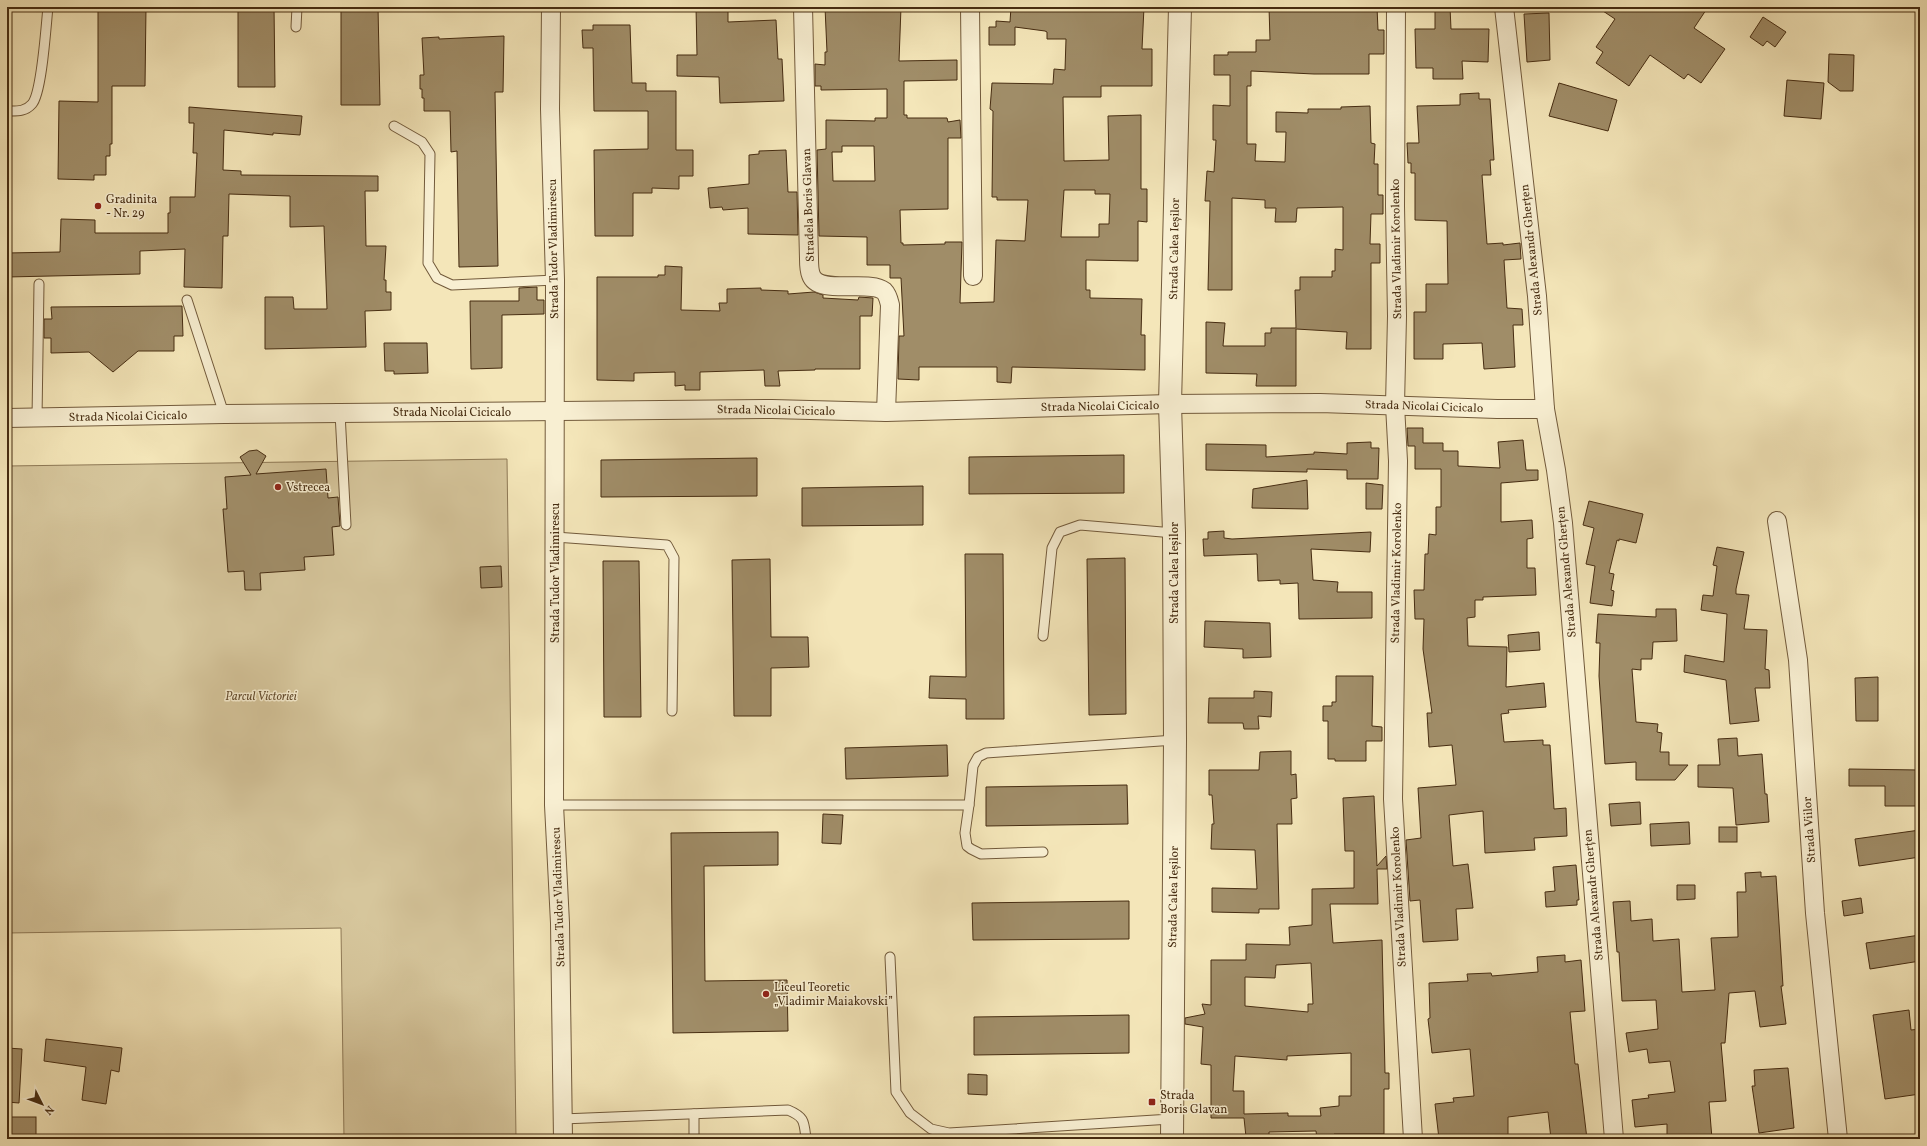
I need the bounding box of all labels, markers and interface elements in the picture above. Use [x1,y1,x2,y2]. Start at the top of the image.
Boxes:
street label: Stradela Boris Glavan [799,148,819,262]
street label: Strada Tudor Vladimirescu [545,178,563,319]
street label: Strada Vladimir Korolenko [1388,178,1406,320]
street label: Strada Alexandr Gherțen [1517,183,1547,316]
place label: Gradinita - Nr. 29 [106,192,157,222]
street label: Strada Calea Ieșilor [1166,198,1184,300]
marker: Gradinita - Nr. 29 [93,201,103,211]
street label: Strada Nicolai Cicicalo [1364,397,1483,417]
street label: Strada Nicolai Cicicalo [1041,398,1159,416]
street label: Strada Nicolai Cicicalo [717,402,835,420]
street label: Strada Nicolai Cicicalo [393,405,511,421]
street label: Strada Nicolai Cicicalo [69,408,187,426]
place label: Vstrecea [286,480,330,496]
marker: Vstrecea [273,482,283,492]
street label: Strada Vladimir Korolenko [1388,502,1406,644]
street label: Strada Tudor Vladimirescu [548,503,564,643]
street label: Strada Alexandr Gherțen [1553,506,1581,638]
street label: Strada Calea Ieșilor [1167,522,1183,624]
park label: Parcul Victoriei [225,689,298,705]
street label: Strada Viilor [1800,796,1820,864]
street label: Strada Tudor Vladimirescu [549,826,569,967]
street label: Strada Vladimir Korolenko [1387,826,1411,968]
street label: Strada Alexandr Gherțen [1580,829,1608,961]
street label: Strada Calea Ieșilor [1165,846,1183,948]
place label: Liceul Teoretic „Vladimir Maiakovski” [774,980,893,1010]
marker: Liceul Teoretic „Vladimir Maiakovski” [761,989,771,999]
north arrow [22,1084,62,1124]
place label: Strada Boris Glavan [1160,1088,1228,1118]
marker: Strada Boris Glavan [1147,1097,1157,1107]
text: N [40,1102,57,1118]

